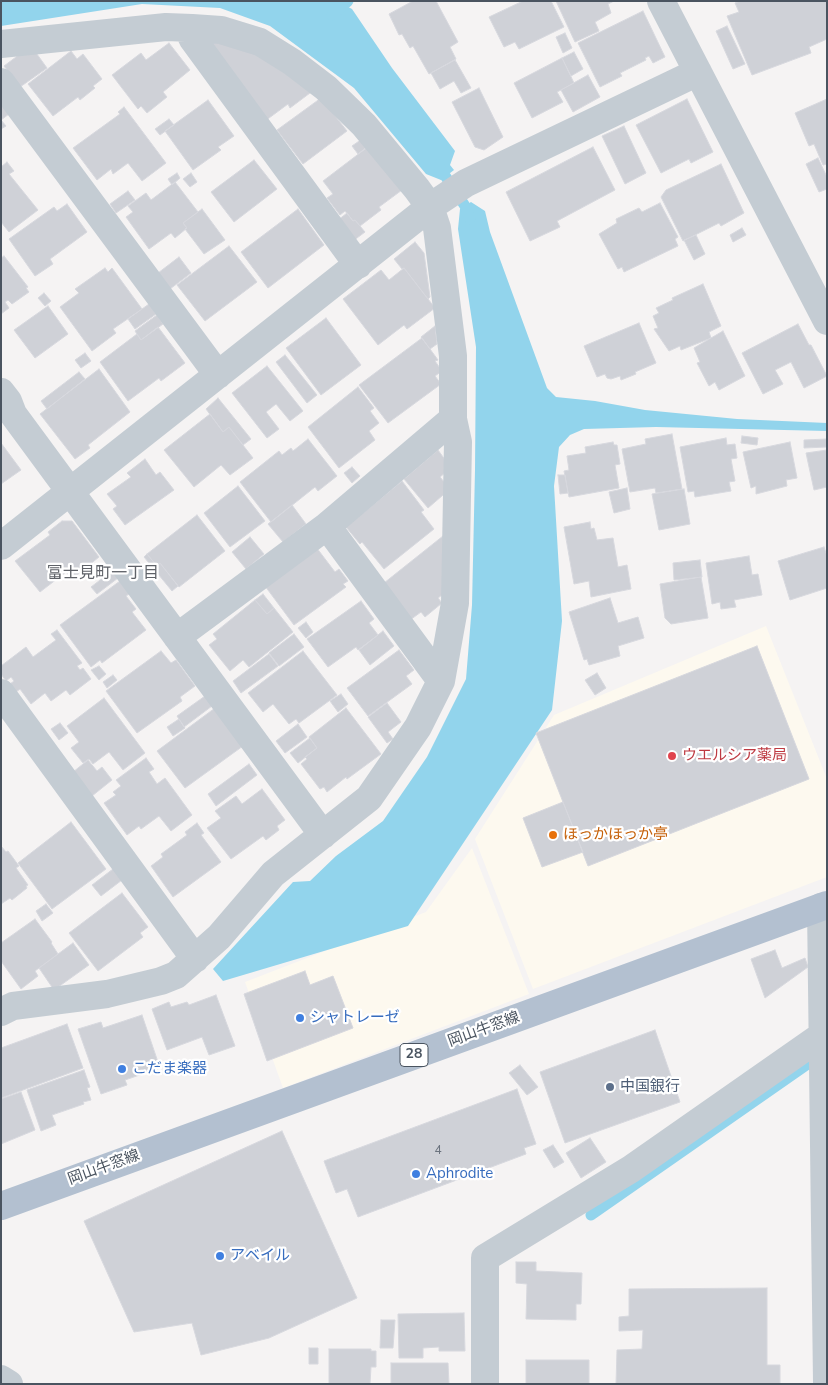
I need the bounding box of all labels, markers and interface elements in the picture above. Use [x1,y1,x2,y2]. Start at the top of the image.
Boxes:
district label: 富士見町一丁目 [47,564,159,584]
place label: ウエルシア薬局 [682,747,787,765]
marker: ウエルシア薬局 [666,750,678,762]
place label: ほっかほっか亭 [563,826,668,844]
marker: ほっかほっか亭 [547,829,559,841]
place label: シャトレーゼ [310,1009,400,1027]
street label: 岡山牛窓線 [446,1009,522,1051]
marker: シャトレーゼ [294,1012,306,1024]
road number: 28 [400,1044,428,1066]
place label: こだま楽器 [132,1060,207,1078]
marker: こだま楽器 [116,1063,128,1075]
place label: 中国銀行 [620,1078,680,1096]
marker: 中国銀行 [604,1081,616,1093]
house number: 4 [434,1144,442,1158]
street label: 岡山牛窓線 [66,1147,142,1189]
place label: Aphrodite [426,1165,493,1183]
marker: Aphrodite [410,1168,422,1180]
place label: アベイル [230,1247,290,1265]
marker: アベイル [214,1250,226,1262]

